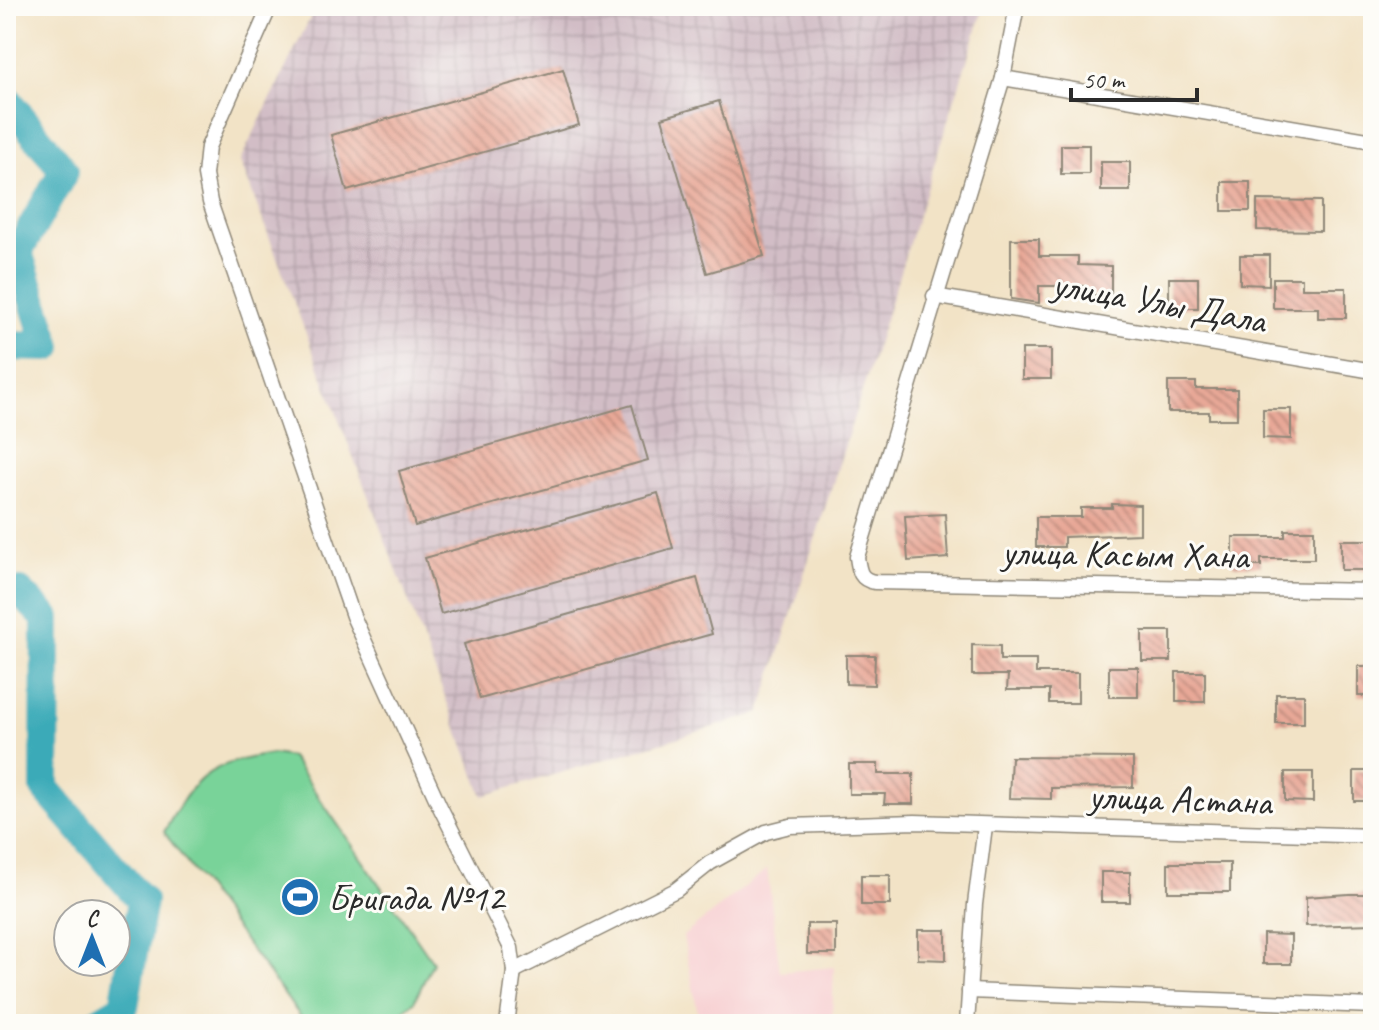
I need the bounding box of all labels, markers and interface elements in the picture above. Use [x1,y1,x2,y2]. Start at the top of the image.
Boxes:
scale bar [1071,52,1197,102]
text: 50 m [1083,65,1126,95]
street label: улица Улы Дала [1047,260,1272,344]
street label: улица Касым Хана [999,528,1251,580]
street label: улица Астана [1086,772,1275,826]
place label: Бригада №12 [328,874,507,921]
sports icon: Бригада №12 [279,876,321,918]
north arrow [52,898,132,978]
text: С [87,905,101,933]

